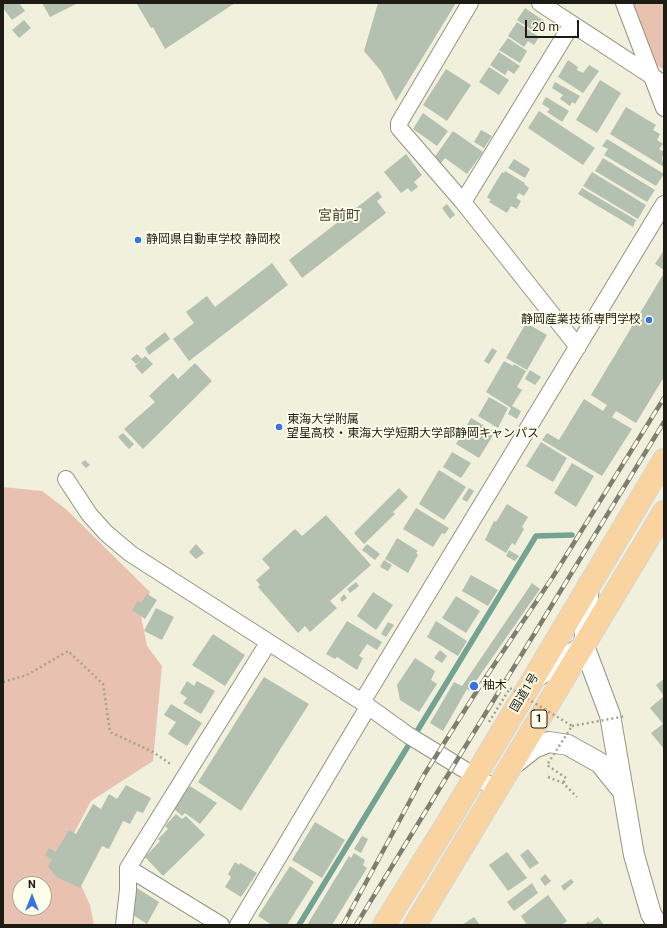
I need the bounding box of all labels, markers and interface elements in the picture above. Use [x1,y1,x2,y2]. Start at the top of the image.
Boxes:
scale bar [527,12,581,38]
text: 20 m [532,20,559,34]
district label: 宮前町 [318,208,360,224]
place label: 静岡県自動車学校 静岡校 [146,233,281,247]
marker: 静岡県自動車学校 静岡校 [133,235,143,245]
place label: 静岡産業技術専門学校 [521,313,641,327]
marker: 静岡産業技術専門学校 [644,315,654,325]
place label: 東海大学附属 望星高校・東海大学短期大学部静岡キャンパス [287,413,539,441]
marker: 東海大学附属 望星高校・東海大学短期大学部静岡キャンパス [274,422,284,432]
street label: 国道1号 [508,671,542,715]
place label: 柚木 [483,679,507,693]
marker: 柚木 [468,680,480,692]
road number: 1 [531,710,547,728]
north arrow [12,876,52,916]
text: N [28,878,36,891]

